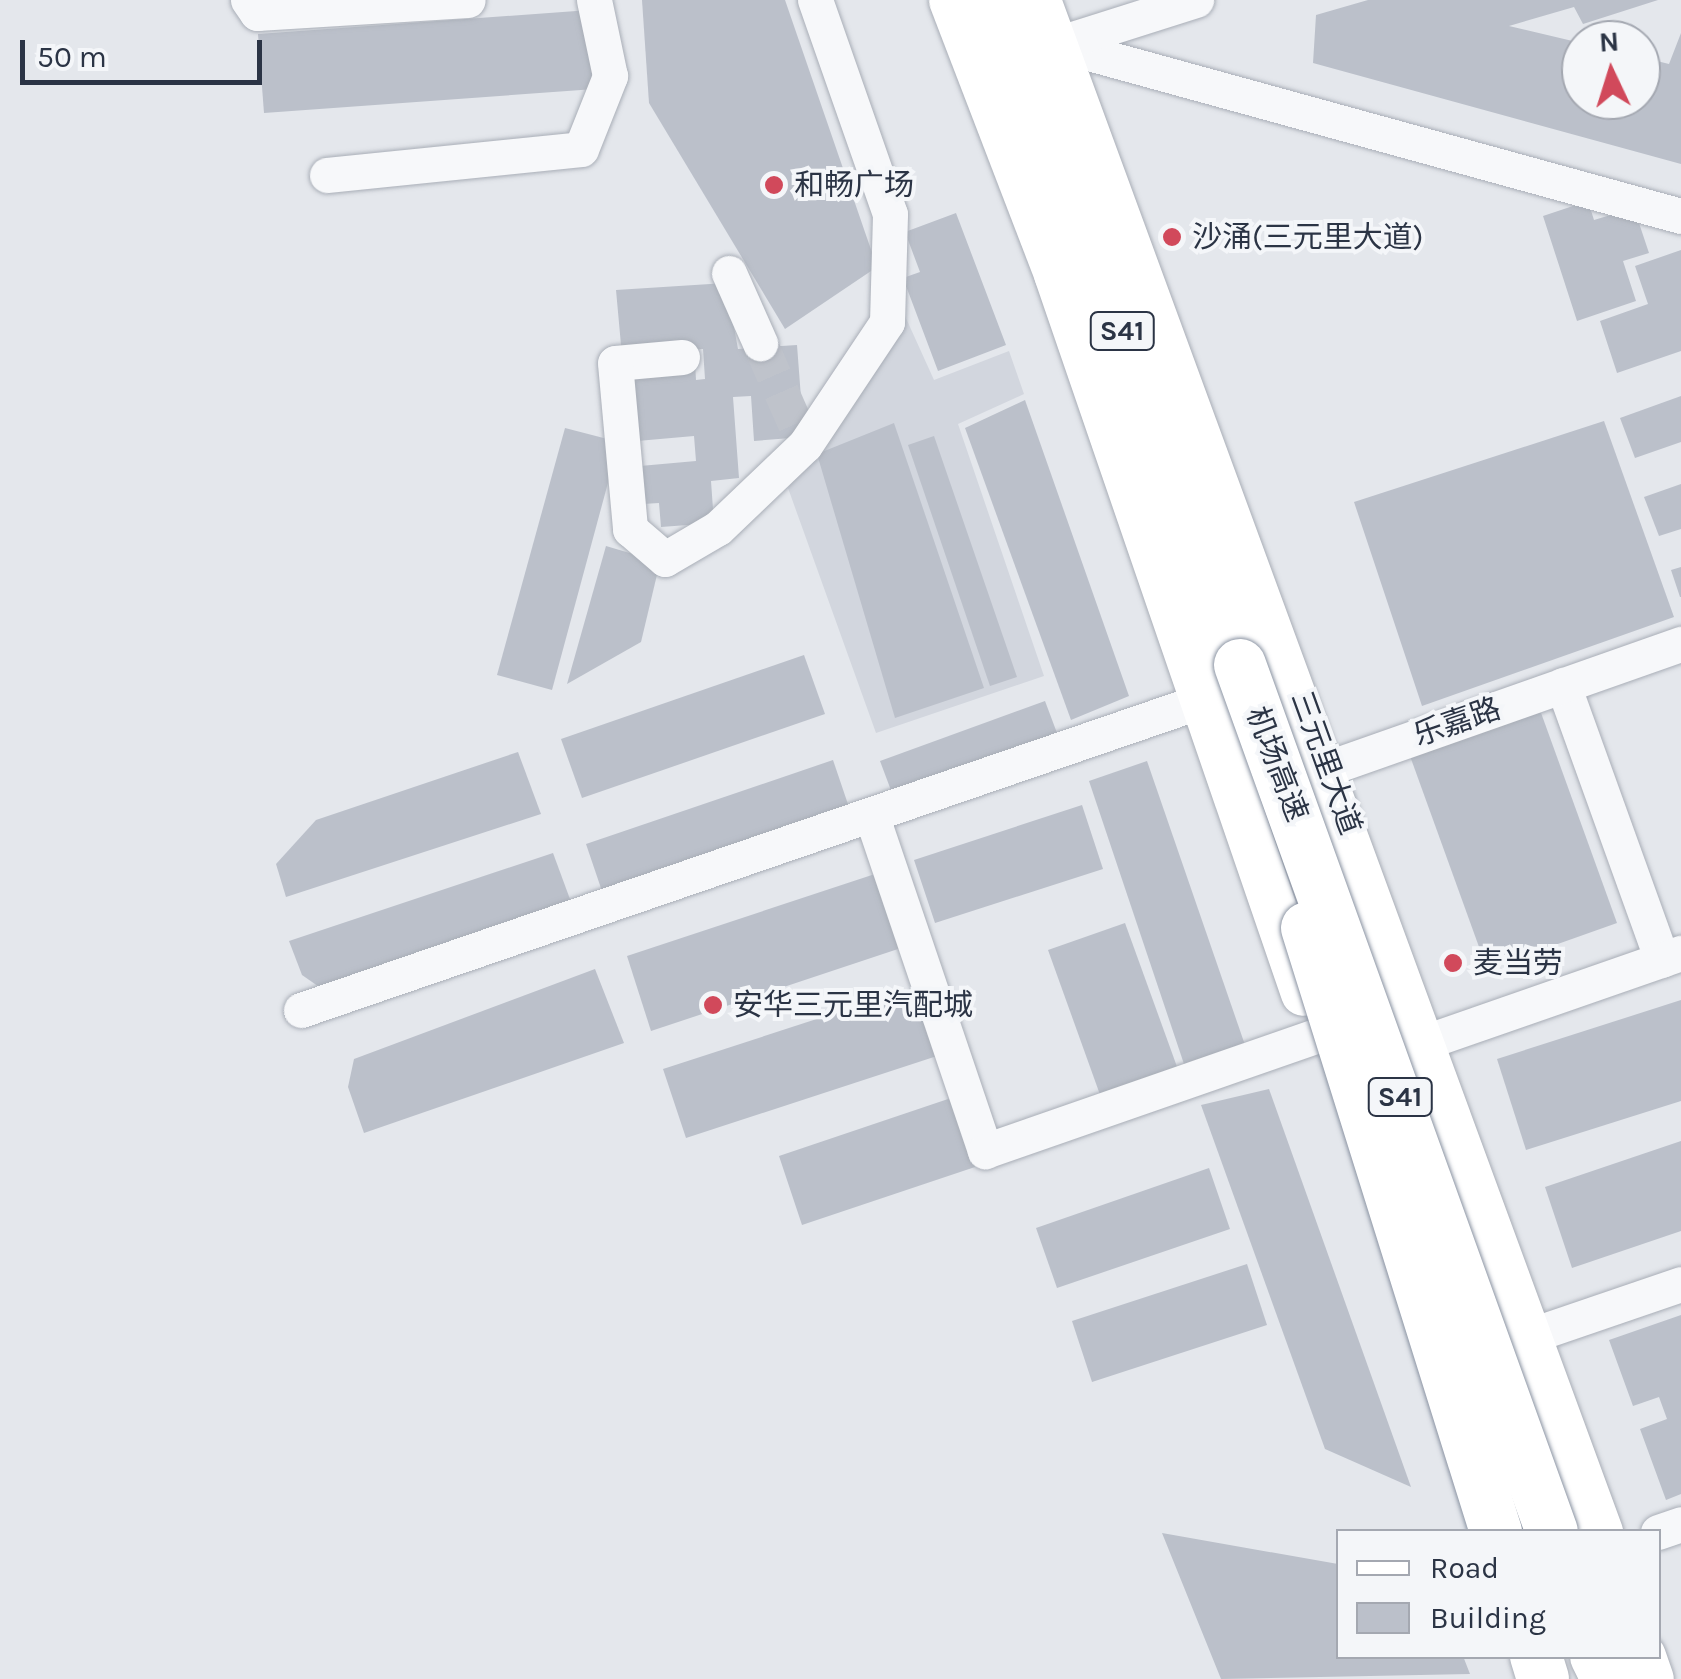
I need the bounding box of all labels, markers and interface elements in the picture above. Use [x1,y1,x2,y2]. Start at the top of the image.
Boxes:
scale bar [25,20,268,82]
north arrow [1561,20,1661,120]
text: N [1598,24,1620,59]
text: 50 m [37,39,107,75]
place label: 和畅广场 [794,167,914,203]
marker: 和畅广场 [763,174,785,196]
place label: 沙涌(三元里大道) [1192,219,1423,255]
marker: 沙涌(三元里大道) [1161,226,1183,248]
road number: S41 [1090,308,1154,354]
street label: 三元里大道 [1283,686,1369,840]
street label: 乐嘉路 [1409,690,1505,754]
street label: 机场高速 [1239,702,1315,826]
place label: 麦当劳 [1473,945,1563,981]
marker: 麦当劳 [1442,952,1464,974]
place label: 安华三元里汽配城 [733,987,973,1023]
marker: 安华三元里汽配城 [702,994,724,1016]
road number: S41 [1368,1074,1432,1120]
legend [1336,1529,1661,1659]
text: Road [1430,1550,1499,1586]
text: Building [1430,1600,1546,1636]

